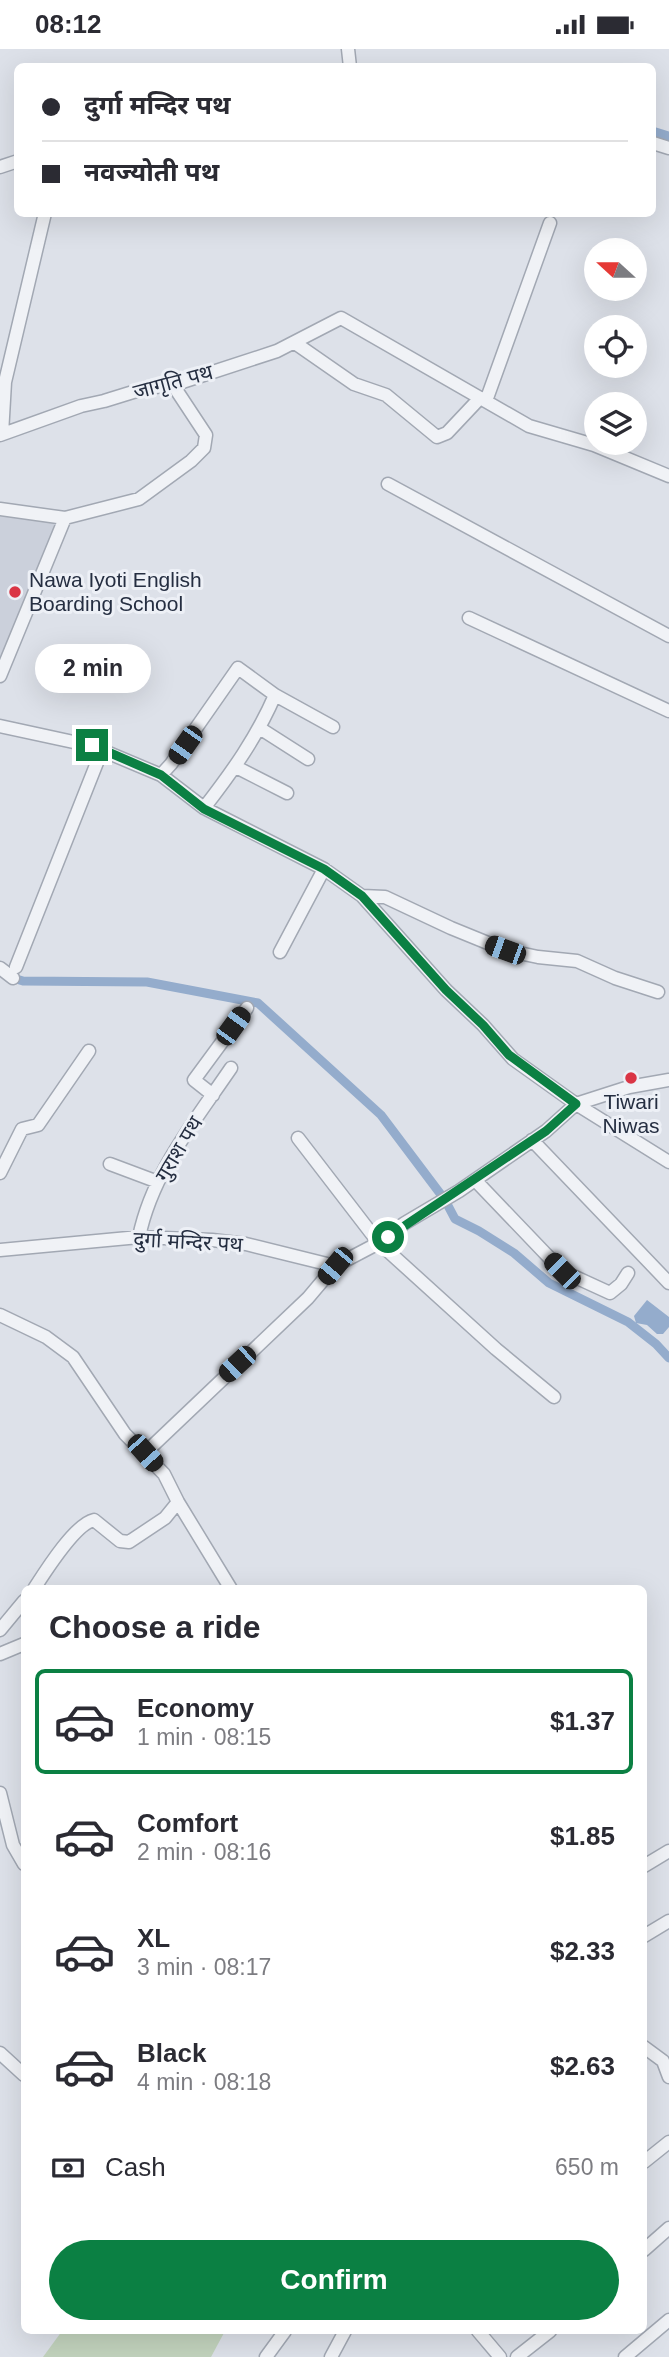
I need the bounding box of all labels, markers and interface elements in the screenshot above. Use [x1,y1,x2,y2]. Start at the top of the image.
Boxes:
text: 08:12 [35,9,102,39]
text: दुर्गा मन्दिर पथ [84,90,230,120]
text: नवज्योती पथ [84,157,219,187]
north arrow [584,238,648,301]
map controls [584,238,647,455]
button: locate [584,315,647,378]
street label: जागृति पथ [131,360,216,405]
button: layers [584,392,647,455]
place label: Nawa Iyoti English Boarding School [29,568,202,615]
marker: Nawa Iyoti English Boarding School [7,584,23,600]
callout: 2 min [34,643,150,693]
text: 2 min [63,655,123,681]
car [165,722,206,768]
route end [76,729,108,761]
car [482,933,529,967]
car [213,1003,254,1049]
marker: Tiwari Niwas [623,1070,639,1086]
place label: Tiwari Niwas [602,1090,660,1137]
street label: गुराश पथ [150,1112,209,1186]
route start [372,1221,404,1253]
street label: दुर्गा मन्दिर पथ [133,1227,244,1259]
car [314,1243,357,1289]
car [540,1249,585,1293]
car [215,1342,260,1386]
car [124,1430,167,1476]
text: Choose a ride [49,1609,261,1645]
icon: car [53,1690,116,1753]
text: Economy [137,1693,254,1723]
text: $1.37 [550,1706,615,1736]
text: 1 min · 08:15 [137,1724,271,1750]
icon: car [53,1805,116,1868]
text: Comfort [137,1808,238,1838]
text: $1.85 [550,1821,615,1851]
text: 2 min · 08:16 [137,1839,271,1865]
icon: car [53,1920,116,1983]
text: XL [137,1923,170,1953]
text: $2.33 [550,1936,615,1966]
text: 3 min · 08:17 [137,1954,271,1980]
icon: car [53,2035,116,2098]
text: Black [137,2038,206,2068]
text: $2.63 [550,2051,615,2081]
text: 4 min · 08:18 [137,2069,271,2095]
icon: cash [49,2149,87,2187]
text: Cash [105,2152,166,2182]
text: 650 m [555,2154,619,2180]
button: Confirm [49,2240,619,2320]

